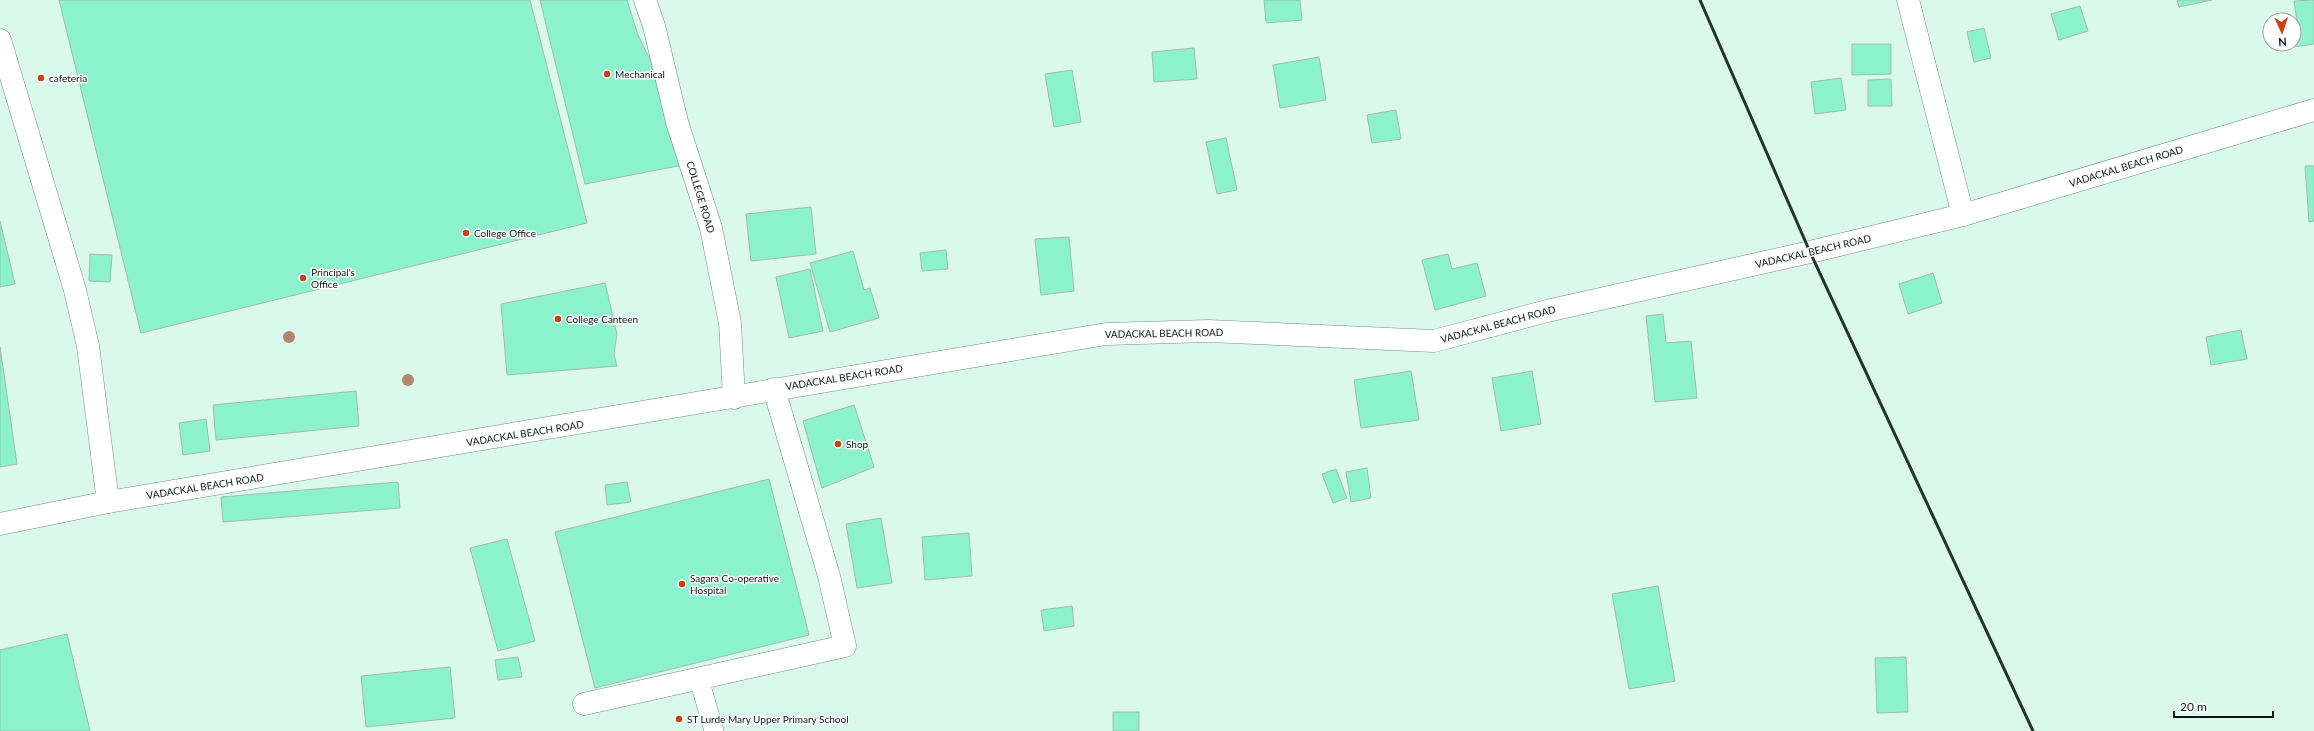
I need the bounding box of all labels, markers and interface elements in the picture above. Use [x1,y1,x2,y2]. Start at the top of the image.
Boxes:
north arrow [2262,12,2302,52]
text: N [2278,36,2287,49]
place label: Mechanical [615,68,665,80]
marker: Mechanical [602,69,612,79]
place label: cafeteria [49,72,87,84]
marker: cafeteria [36,73,46,83]
street label: VADACKAL BEACH ROAD [2068,143,2185,189]
street label: COLLEGE ROAD [684,160,718,235]
place label: College Office [474,227,536,239]
marker: College Office [461,228,471,238]
street label: VADACKAL BEACH ROAD [1754,232,1872,270]
place label: Principal's Office [311,266,355,290]
marker: Principal's Office [298,273,308,283]
street label: VADACKAL BEACH ROAD [1439,303,1557,345]
place label: College Canteen [566,313,638,325]
marker: College Canteen [553,314,563,324]
street label: VADACKAL BEACH ROAD [1105,326,1224,340]
street label: VADACKAL BEACH ROAD [785,362,904,392]
street label: VADACKAL BEACH ROAD [466,418,585,448]
place label: Shop [846,438,869,450]
marker: Shop [833,439,843,449]
street label: VADACKAL BEACH ROAD [146,471,265,501]
place label: Sagara Co-operative Hospital [690,572,779,596]
marker: Sagara Co-operative Hospital [677,579,687,589]
scale bar [2174,693,2273,719]
text: 20 m [2180,699,2207,714]
place label: ST Lurde Mary Upper Primary School [687,713,849,725]
marker: ST Lurde Mary Upper Primary School [674,714,684,724]

